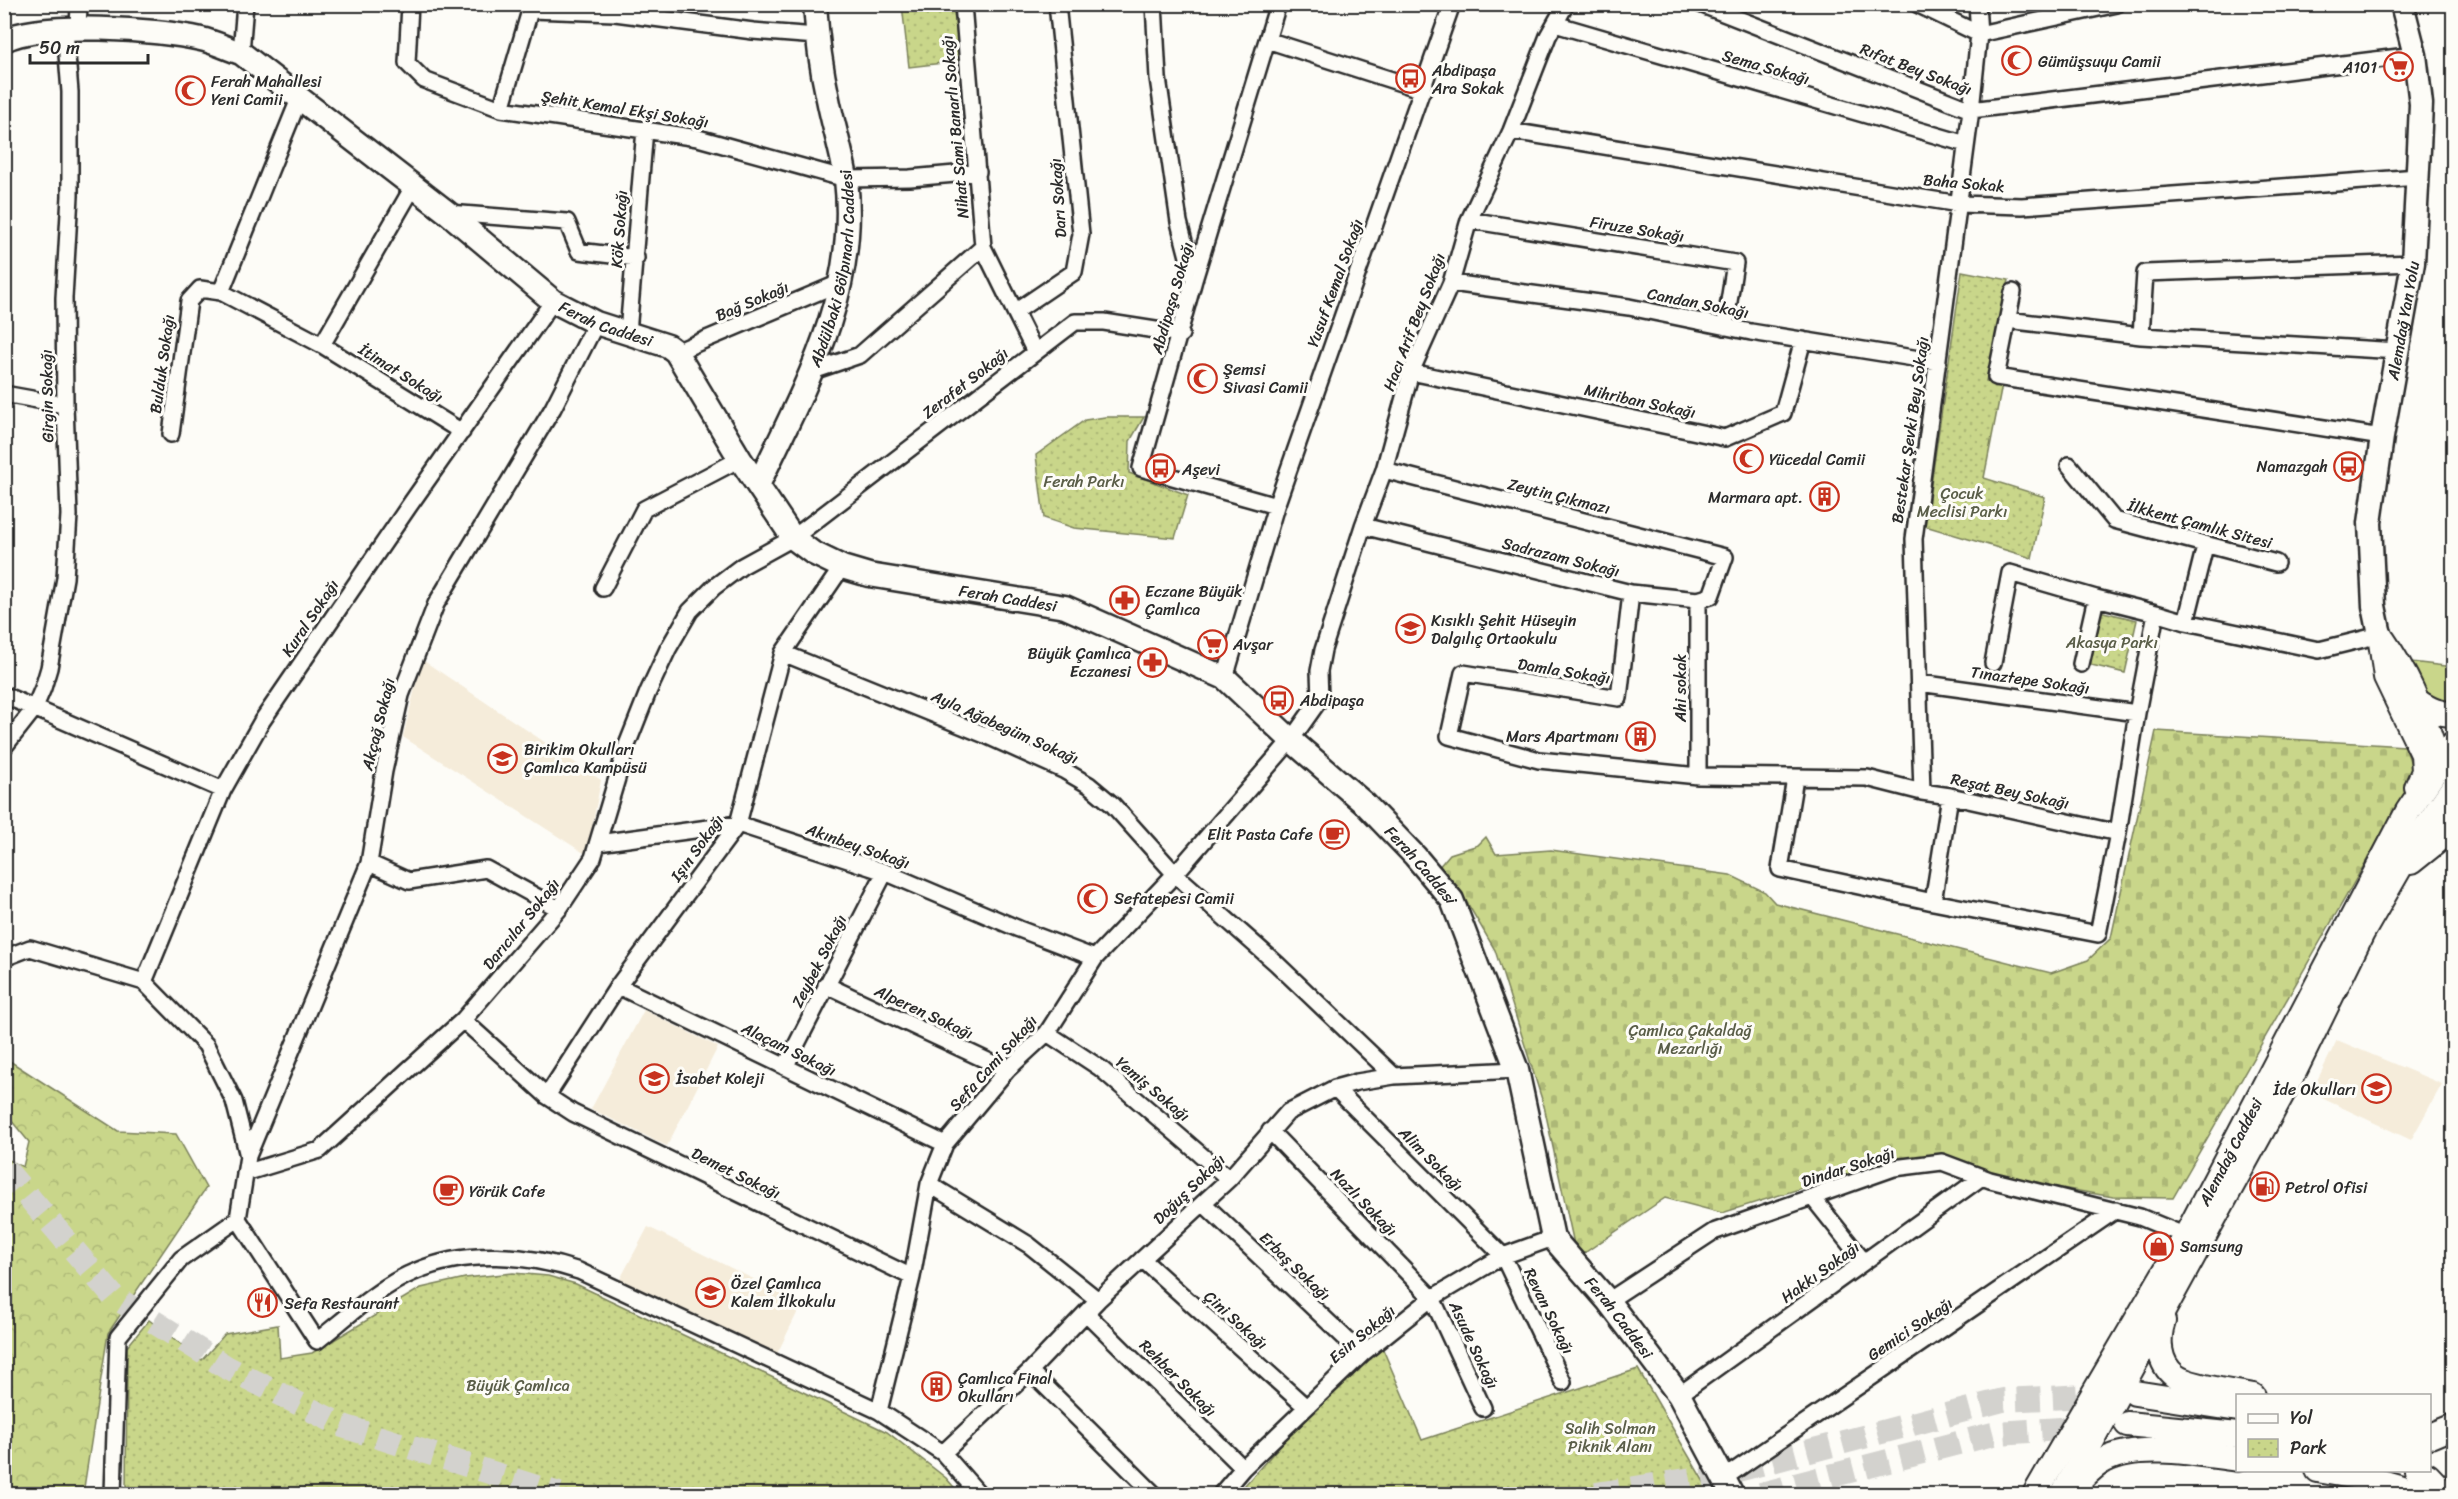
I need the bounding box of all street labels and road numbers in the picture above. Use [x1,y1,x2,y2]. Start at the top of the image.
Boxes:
street label: Nihat Sami Banarlı Sokağı [933,34,977,220]
street label: Rıfat Bey Sokağı [1856,34,1976,104]
street label: Sema Sokağı [1719,41,1813,93]
street label: Şehit Kemal Ekşi Sokağı [539,81,711,137]
street label: Darı Sokağı [1041,157,1075,239]
street label: Baha Sokak [1922,165,2006,201]
street label: Abdülbaki Gölpınarlı Caddesi [800,167,863,372]
street label: Kök Sokağı [602,189,636,269]
street label: Firuze Sokağı [1588,207,1686,251]
street label: Yusuf Kemal Sokağı [1298,215,1372,351]
street label: Abdipaşa Sokağı [1142,239,1202,358]
street label: Hacı Arif Bey Sokağı [1374,249,1454,395]
street label: Alemdağ Yan Yolu [2378,258,2428,383]
street label: Bağ Sokağı [711,272,793,330]
street label: Candan Sokağı [1645,279,1751,327]
street label: Ferah Caddesi [554,292,657,355]
street label: Bulduk Sokağı [141,313,183,415]
street label: İtimat Sokağı [352,335,449,411]
street label: Bestekar Şevki Bey Sokağı [1883,335,1937,525]
street label: Zerafet Sokağı [915,340,1015,426]
street label: Girgin Sokağı [32,349,62,443]
street label: Mihriban Sokağı [1582,375,1698,427]
street label: Zeytin Çıkmazı [1505,469,1613,523]
street label: İlkkent Çamlık Sitesi [2124,491,2276,557]
street label: Sadrazam Sokağı [1499,528,1623,586]
street label: Kural Sokağı [273,573,347,663]
street label: Ferah Caddesi [957,575,1060,620]
street label: Damla Sokağı [1515,649,1613,693]
street label: Ahi sokak [1666,654,1695,723]
street label: Tınaztepe Sokağı [1969,657,2091,703]
street label: Akçağ Sokağı [352,675,403,774]
street label: Ayla Ağabegüm Sokağı [926,681,1083,773]
street label: Reşat Bey Sokağı [1948,764,2072,818]
street label: Işın Sokağı [662,808,732,889]
street label: Akınbey Sokağı [801,814,914,877]
street label: Ferah Caddesi [1378,818,1467,909]
street label: Darıcılar Sokağı [475,872,567,976]
street label: Zeybek Sokağı [783,909,855,1013]
street label: Alperen Sokağı [869,976,978,1048]
street label: Sefa Cami Sokağı [941,1008,1045,1118]
street label: Alaçam Sokağı [736,1013,841,1085]
street label: Yemiş Sokağı [1109,1049,1197,1129]
street label: Alemdağ Caddesi [2189,1092,2271,1212]
street label: Alim Sokağı [1391,1119,1471,1199]
street label: Dindar Sokağı [1797,1138,1899,1196]
street label: Demet Sokağı [686,1139,786,1207]
street label: Doğuş Sokağı [1146,1146,1232,1232]
street label: Nazlı Sokağı [1323,1161,1405,1243]
street label: Erbaş Sokağı [1252,1224,1338,1308]
street label: Hakkı Sokağı [1774,1233,1866,1311]
street label: Revan Sokağı [1516,1263,1582,1359]
street label: Ferah Caddesi [1578,1269,1662,1366]
street label: Çini Sokağı [1197,1283,1275,1357]
street label: Gemici Sokağı [1861,1289,1959,1369]
street label: Asude Sokağı [1441,1295,1507,1394]
street label: Esin Sokağı [1322,1297,1402,1371]
street label: Rehber Sokağı [1132,1332,1224,1424]

